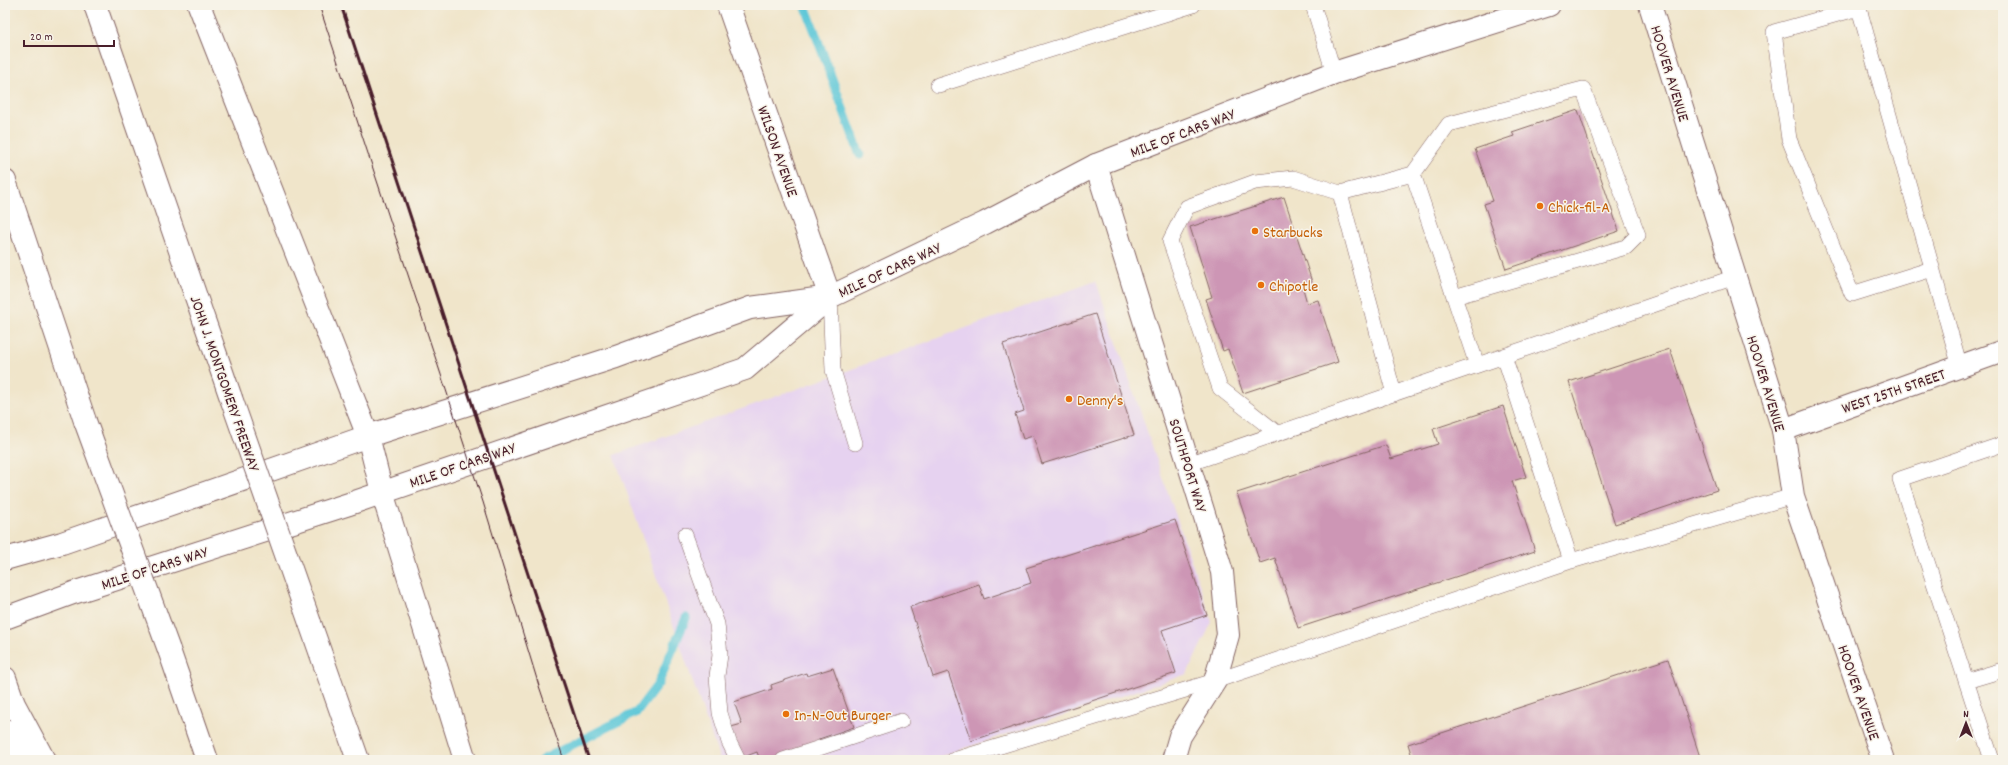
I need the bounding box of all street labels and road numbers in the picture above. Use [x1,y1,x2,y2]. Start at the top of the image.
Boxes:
street label: HOOVER AVENUE [1643,23,1694,125]
street label: WILSON AVENUE [750,103,803,201]
street label: MILE OF CARS WAY [1127,103,1240,165]
street label: MILE OF CARS WAY [835,237,946,305]
street label: JOHN J. MONTGOMERY FREEWAY [183,293,265,476]
street label: HOOVER AVENUE [1739,333,1790,435]
street label: WEST 25TH STREET [1839,364,1949,421]
street label: SOUTHPORT WAY [1161,416,1212,516]
street label: MILE OF CARS WAY [407,437,520,495]
street label: MILE OF CARS WAY [99,541,212,597]
street label: HOOVER AVENUE [1831,642,1885,744]

